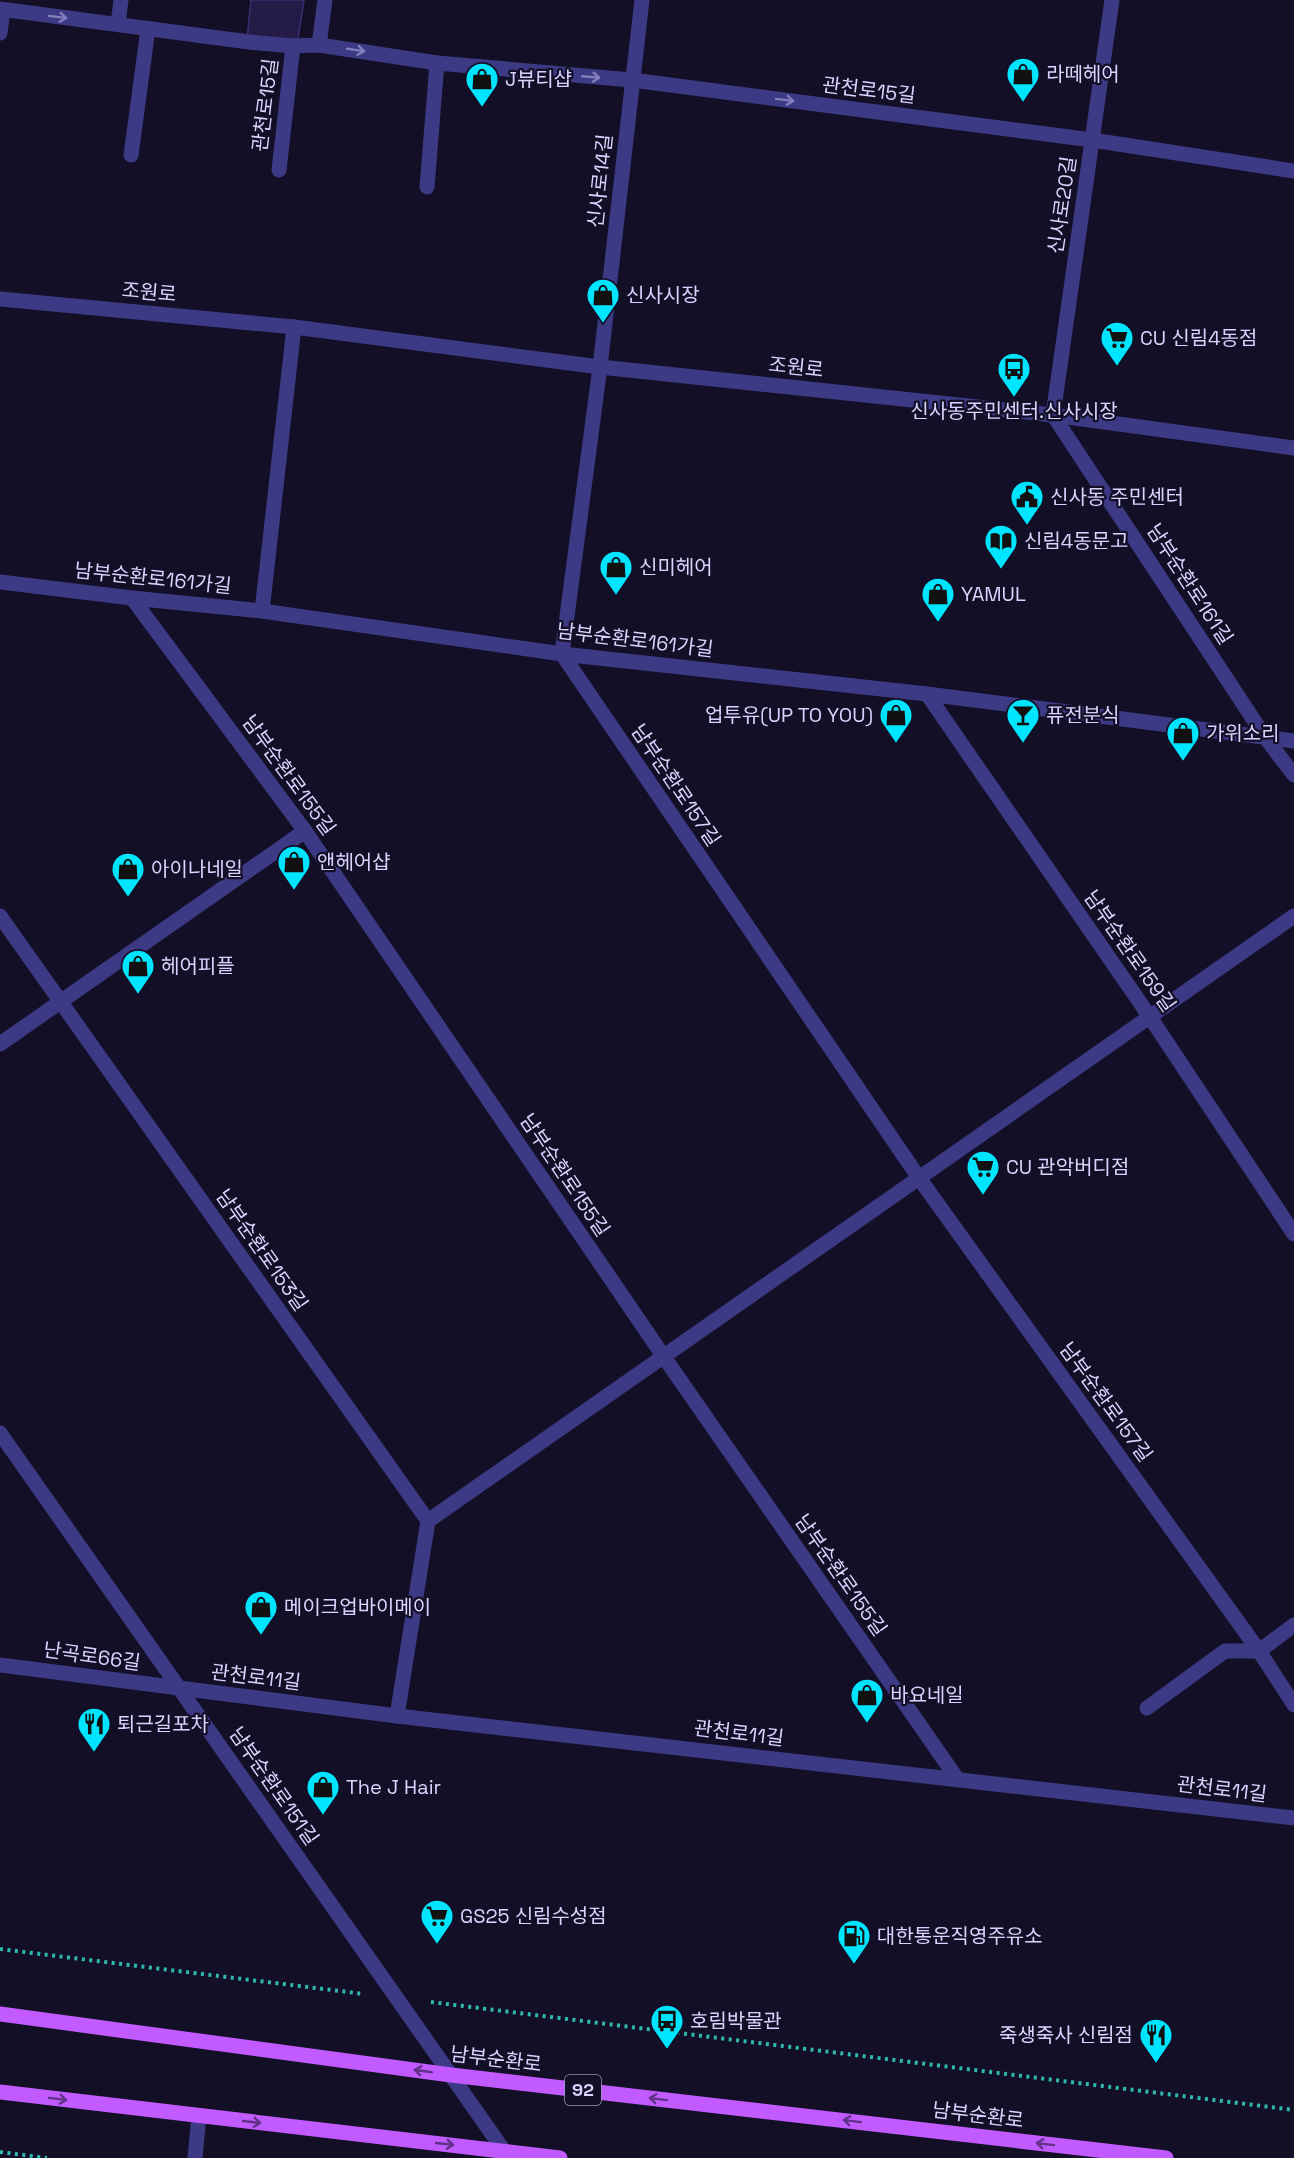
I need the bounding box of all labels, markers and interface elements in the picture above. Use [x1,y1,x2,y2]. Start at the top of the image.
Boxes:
one-way arrow [48,12,67,23]
one-way arrow [345,45,365,56]
shop icon: 라떼헤어 [1005,56,1041,103]
street label: 관천로15길 [246,57,284,153]
shop icon: J뷰티샵 [464,61,500,108]
place label: 라떼헤어 [1046,61,1120,87]
place label: J뷰티샵 [505,66,572,92]
street label: 관천로15길 [821,71,917,109]
one-way arrow [581,72,601,83]
one-way arrow [774,95,794,106]
street label: 신사로14길 [582,133,618,229]
street label: 신사로20길 [1042,154,1082,256]
street label: 조원로 [120,277,178,307]
shop icon: 신사시장 [585,277,621,324]
place label: 신사시장 [626,282,700,308]
supermarket icon: CU 신림4동점 [1099,320,1135,367]
place label: CU 신림4동점 [1140,325,1257,351]
street label: 조원로 [767,351,825,383]
bus stop icon: 신사동주민센터.신사시장 [996,351,1032,398]
place label: 신사동주민센터.신사시장 [910,398,1118,424]
public building icon: 신사동 주민센터 [1009,479,1045,526]
place label: 신사동 주민센터 [1050,484,1184,510]
street label: 남부순환로161길 [1141,518,1239,650]
library icon: 신림4동문고 [983,523,1019,570]
place label: 신림4동문고 [1024,528,1129,554]
shop icon: 신미헤어 [598,549,634,596]
place label: 신미헤어 [639,554,713,580]
street label: 남부순환로161가길 [73,557,233,599]
shop icon: YAMUL [920,576,956,623]
place label: YAMUL [961,581,1026,607]
street label: 남부순환로161가길 [555,617,715,663]
shop icon: 업투유(UP TO YOU) [878,697,914,744]
bar icon: 퓨전분식 [1005,697,1041,744]
place label: 업투유(UP TO YOU) [705,702,873,728]
place label: 퓨전분식 [1046,702,1120,728]
street label: 남부순환로155길 [237,710,341,840]
shop icon: 가위소리 [1165,715,1201,762]
street label: 남부순환로157길 [626,719,726,851]
place label: 가위소리 [1206,720,1280,746]
shop icon: 앤헤어샵 [276,844,312,891]
place label: 앤헤어샵 [317,849,391,875]
shop icon: 아이나네일 [110,851,146,898]
place label: 아이나네일 [151,856,243,882]
street label: 남부순환로159길 [1078,885,1182,1017]
shop icon: 헤어피플 [120,948,156,995]
place label: 헤어피플 [161,953,235,979]
street label: 남부순환로155길 [514,1109,616,1241]
supermarket icon: CU 관악버디점 [965,1149,1001,1196]
place label: CU 관악버디점 [1006,1154,1129,1180]
street label: 남부순환로153길 [210,1184,314,1316]
street label: 남부순환로157길 [1054,1337,1158,1467]
street label: 남부순환로155길 [789,1509,893,1641]
shop icon: 메이크업바이메이 [243,1589,279,1636]
place label: 메이크업바이메이 [284,1594,431,1620]
street label: 난곡로66길 [42,1636,142,1676]
street label: 관천로11길 [210,1659,302,1695]
shop icon: 바요네일 [849,1677,885,1724]
place label: 바요네일 [890,1682,964,1708]
restaurant icon: 퇴근길포차 [76,1706,112,1753]
place label: 퇴근길포차 [117,1711,209,1737]
street label: 관천로11길 [693,1715,785,1751]
street label: 남부순환로151길 [224,1722,324,1850]
shop icon: The J Hair [305,1769,341,1816]
street label: 관천로11길 [1176,1771,1268,1807]
place label: The J Hair [346,1774,441,1800]
supermarket icon: GS25 신림수성점 [419,1898,455,1945]
place label: GS25 신림수성점 [460,1903,607,1929]
fuel station icon: 대한통운직영주유소 [836,1918,872,1965]
place label: 대한통운직영주유소 [877,1923,1043,1949]
bus stop icon: 호림박물관 [649,2003,685,2050]
place label: 호림박물관 [690,2008,782,2034]
restaurant icon: 죽생죽사 신림점 [1138,2017,1174,2064]
place label: 죽생죽사 신림점 [999,2022,1133,2048]
street label: 남부순환로 [449,2040,543,2078]
one-way arrow [413,2065,433,2076]
road number: 92 [565,2075,601,2105]
one-way arrow [48,2093,67,2104]
one-way arrow [649,2093,669,2104]
street label: 남부순환로 [931,2096,1025,2134]
one-way arrow [842,2116,862,2127]
one-way arrow [241,2117,261,2128]
one-way arrow [1036,2138,1056,2149]
one-way arrow [435,2139,455,2150]

